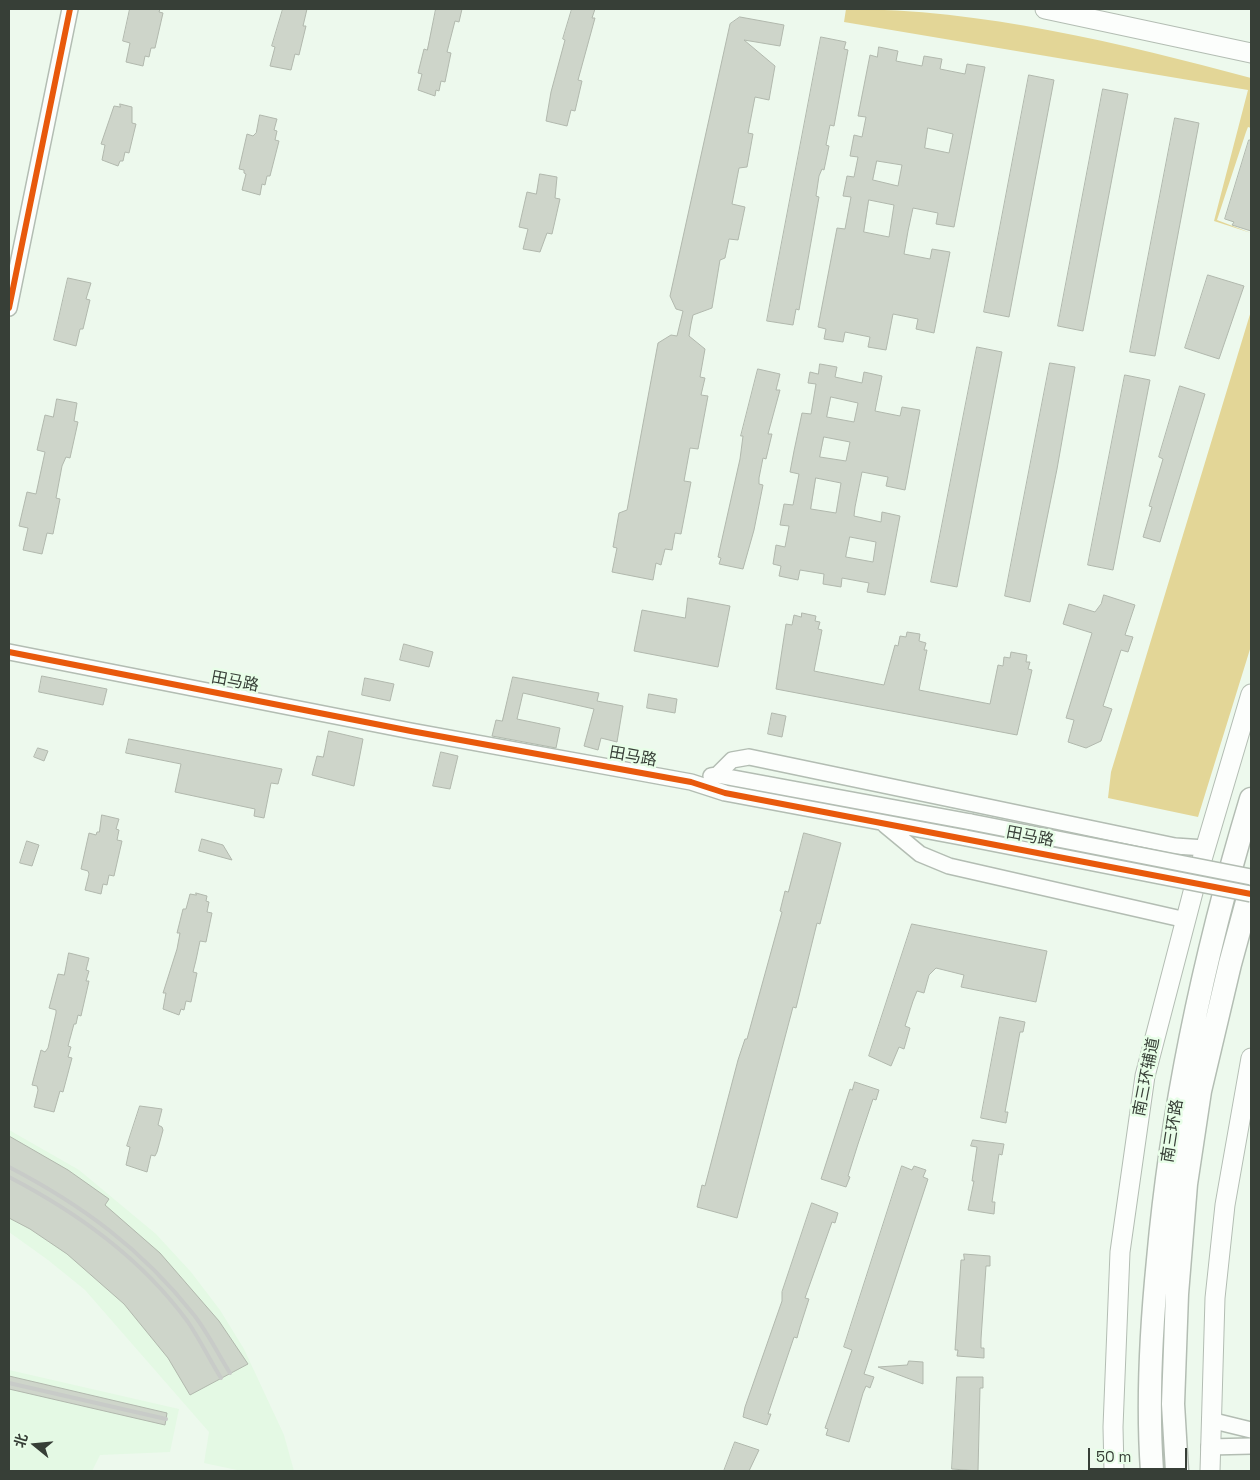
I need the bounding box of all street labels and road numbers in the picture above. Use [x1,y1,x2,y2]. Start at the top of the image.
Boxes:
street label: 田马路 [210,668,260,696]
street label: 田马路 [608,743,658,771]
street label: 田马路 [1005,823,1055,851]
street label: 南三环辅道 [1130,1036,1164,1118]
street label: 南三环路 [1159,1098,1187,1164]

